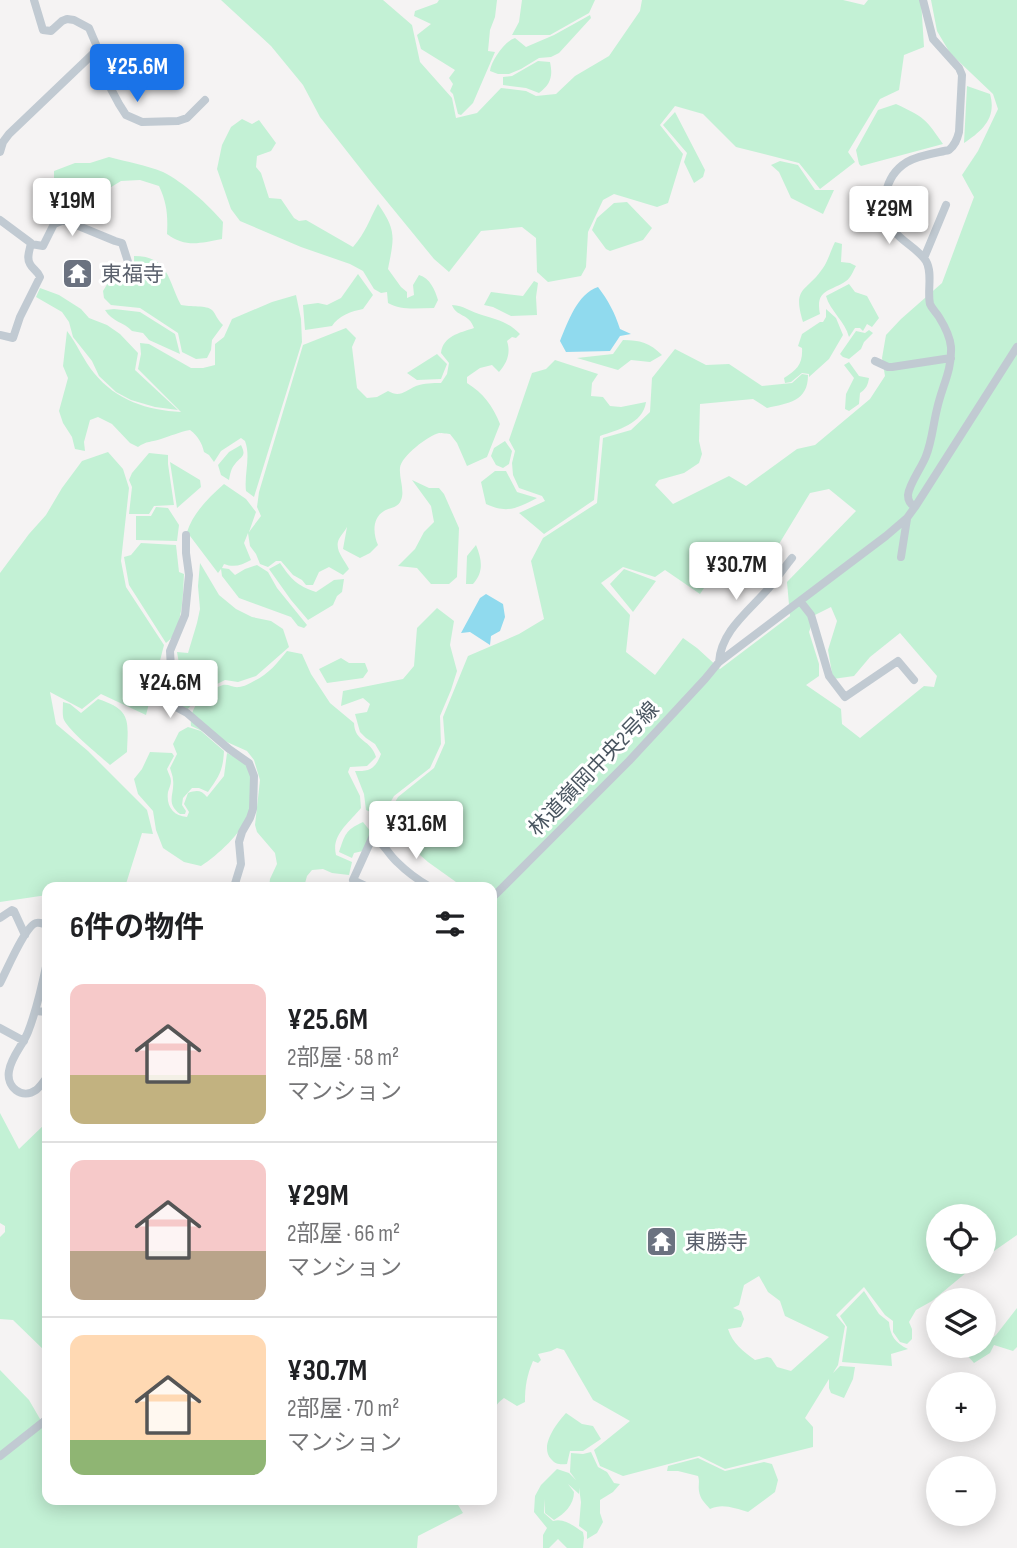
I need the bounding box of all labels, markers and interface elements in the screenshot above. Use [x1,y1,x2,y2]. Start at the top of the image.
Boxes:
pin: ¥25.6M [80,44,194,104]
text: ¥25.6M [106,53,168,81]
pin: ¥19M [31,178,113,238]
text: ¥19M [49,187,95,215]
pin: ¥29M [848,187,930,246]
text: ¥29M [865,195,913,223]
temple icon: 東福寺 [61,257,95,291]
place label: 東福寺 [101,262,164,287]
pin: ¥30.7M [679,542,793,602]
text: ¥30.7M [705,551,767,579]
pin: ¥24.6M [113,660,227,720]
text: ¥24.6M [139,669,201,697]
street label: 林道嶺岡中央2号線 [524,697,664,841]
pin: ¥31.6M [359,802,473,861]
text: ¥31.6M [385,810,447,838]
icon: filters [431,905,469,943]
text: 6件の物件 [70,910,204,946]
text: ¥25.6M [287,1002,368,1038]
icon: home [126,1012,210,1096]
text: 2部屋 · 58 m² [287,1044,399,1072]
text: マンション [287,1078,402,1106]
text: ¥29M [287,1178,349,1214]
icon: home [126,1188,210,1272]
map controls [926,1204,996,1526]
button: locate [926,1204,996,1274]
text: 2部屋 · 66 m² [287,1220,400,1248]
temple icon: 東勝寺 [645,1225,679,1259]
place label: 東勝寺 [685,1230,748,1255]
text: マンション [287,1254,402,1282]
button: layers [926,1288,996,1358]
text: ¥30.7M [287,1353,367,1389]
icon: home [126,1363,210,1447]
button: + [926,1372,996,1442]
text: 2部屋 · 70 m² [287,1395,399,1423]
text: マンション [287,1429,402,1457]
button: − [926,1456,996,1526]

